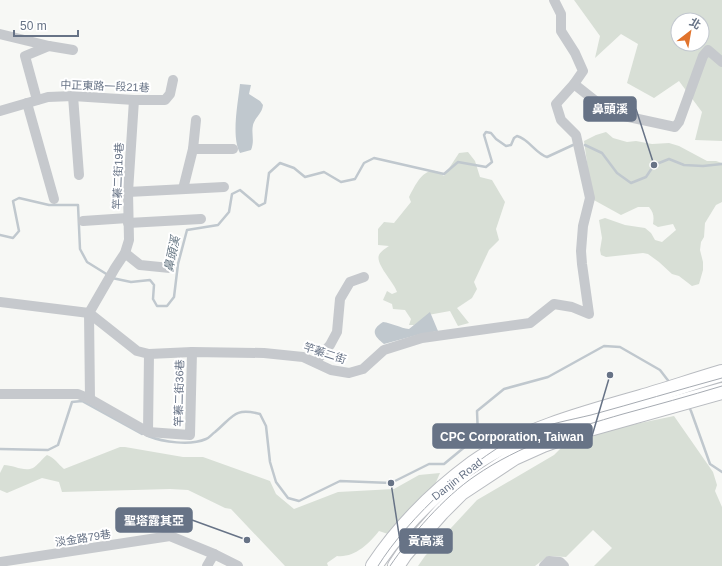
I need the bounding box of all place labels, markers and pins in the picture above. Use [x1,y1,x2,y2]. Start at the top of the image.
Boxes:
callout: 鼻頭溪 [584,97,636,121]
callout: CPC Corporation, Taiwan [433,424,592,448]
callout: 聖塔露其亞 [116,508,192,532]
callout: 黃高溪 [400,529,452,553]

